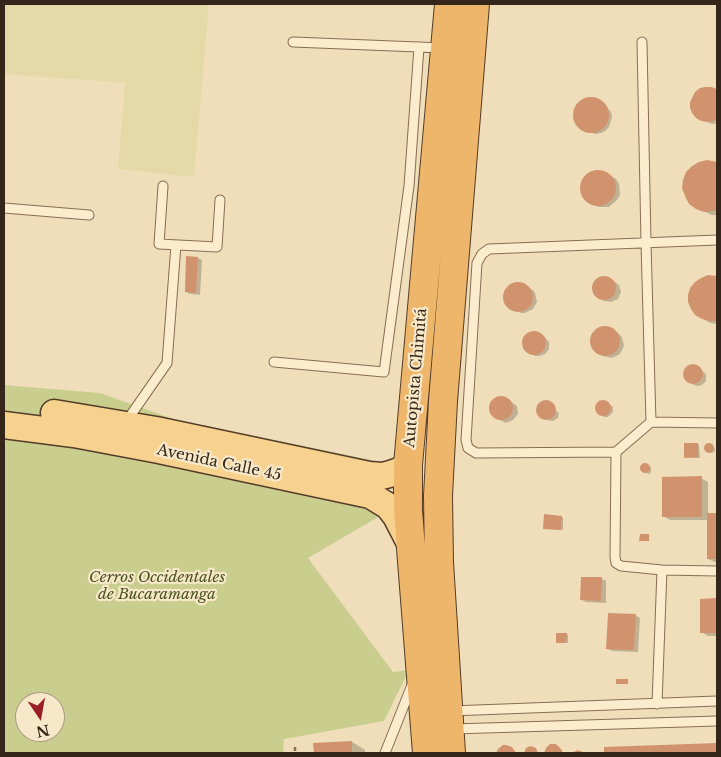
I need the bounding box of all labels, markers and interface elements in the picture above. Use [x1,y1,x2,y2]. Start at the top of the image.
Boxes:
street label: Autopista Chimitá [401,307,431,449]
street label: Avenida Calle 45 [155,441,283,485]
park label: Cerros Occidentales de Bucaramanga [89,569,225,604]
north arrow [15,692,65,742]
text: N [35,721,51,741]

